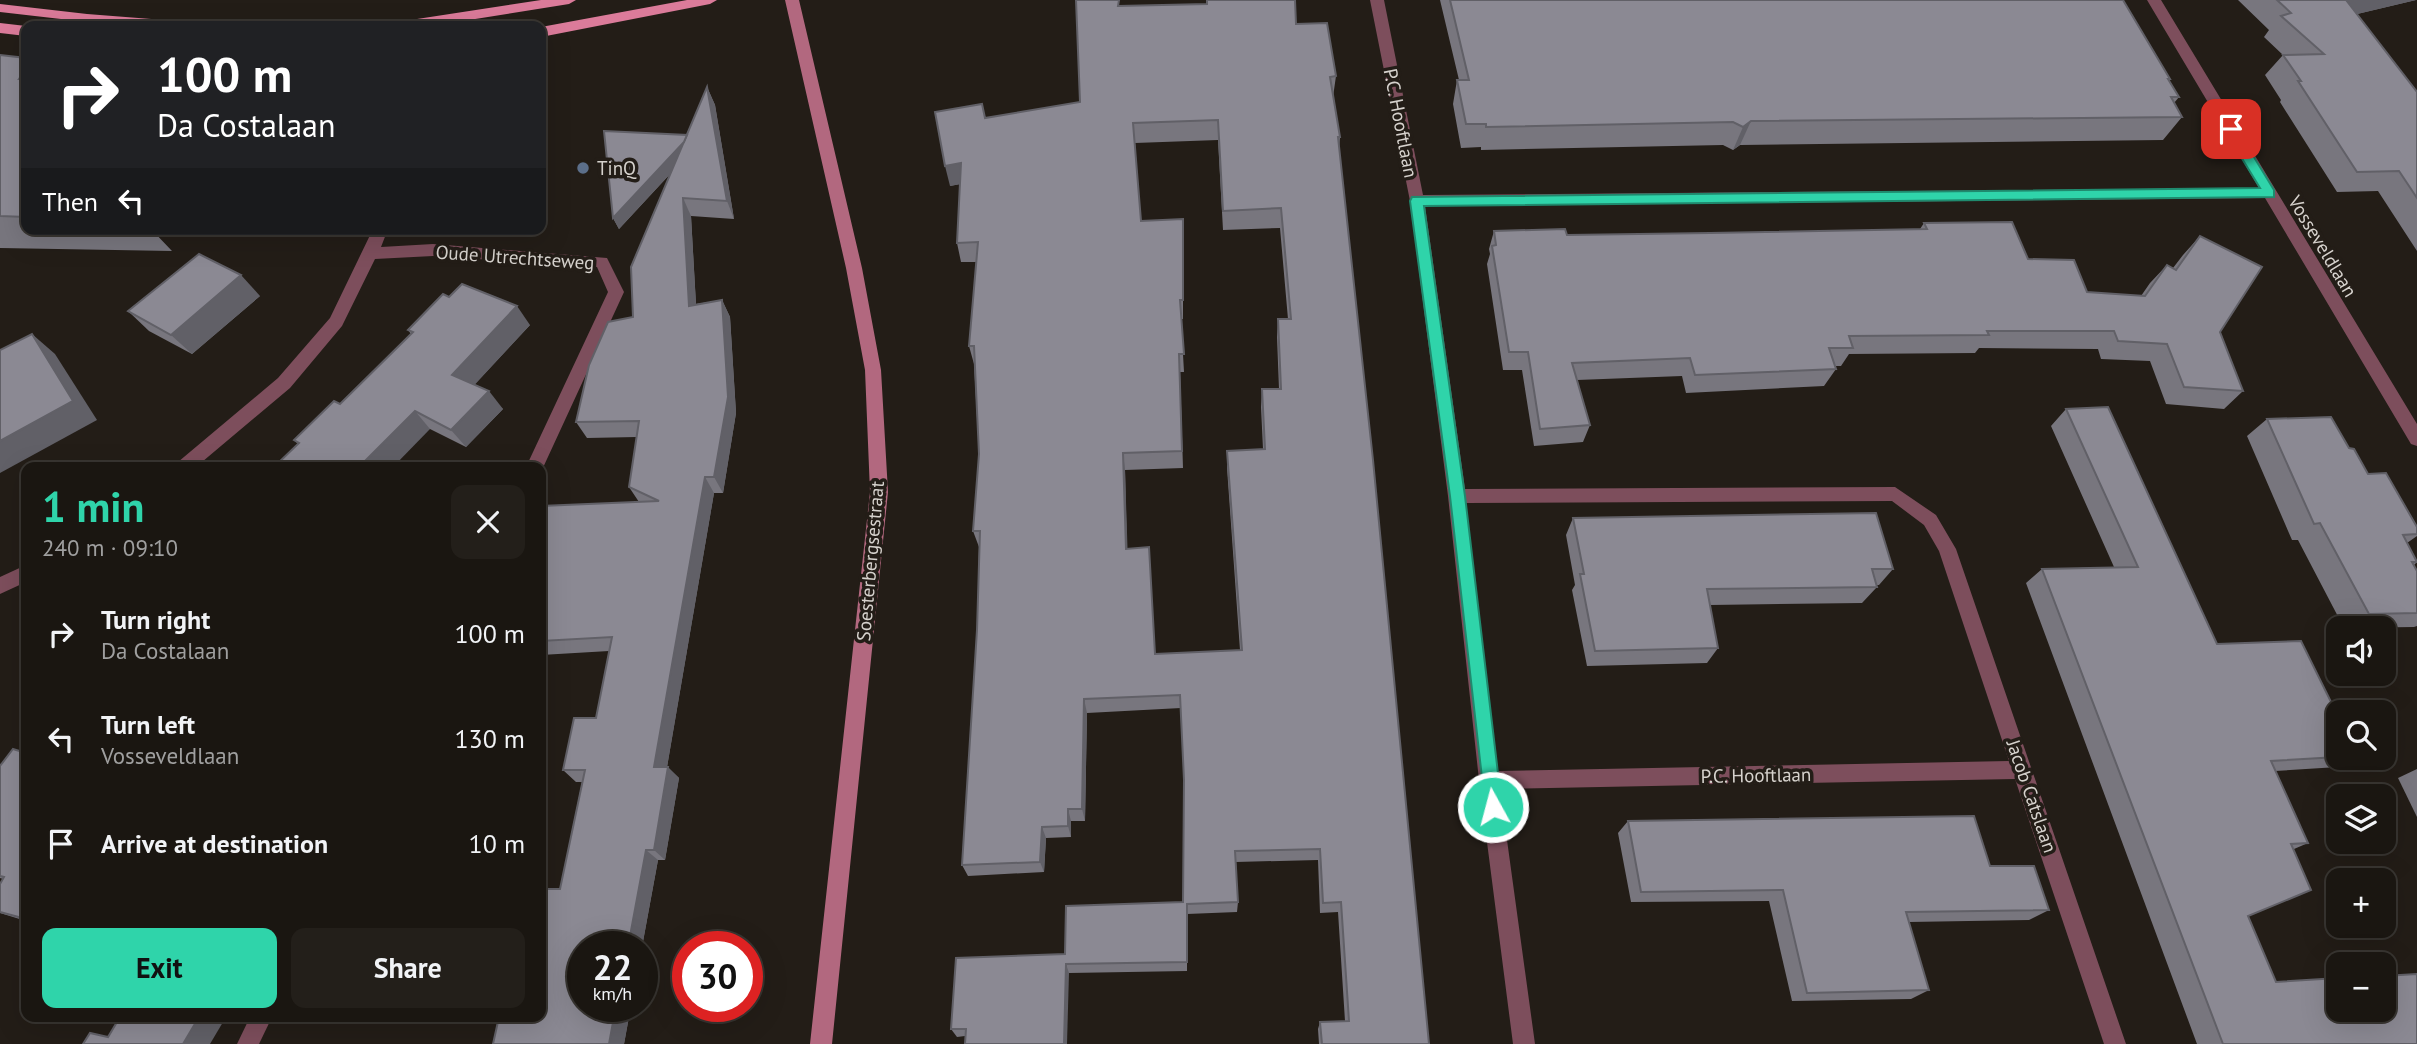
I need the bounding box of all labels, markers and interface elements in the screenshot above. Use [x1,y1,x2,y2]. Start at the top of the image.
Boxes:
text: 100 m [157,42,292,106]
icon: right [42,49,133,140]
street label: P.C. Hooftlaan [1379,66,1423,180]
pin [2201,99,2261,159]
text: Da Costalaan [157,104,335,146]
icon: arrive [2212,110,2250,148]
place label: TinQ [597,156,637,180]
marker: TinQ [575,160,591,176]
icon: left [112,182,150,220]
text: Then [42,185,98,218]
street label: Vosseveldlaan [2283,190,2363,301]
street label: Oude Utrechtseweg [435,239,595,275]
text: 1 min [42,479,144,534]
street label: Soesterbergsestraat [851,479,889,642]
button: close [451,485,525,559]
text: 240 m · 09:10 [42,533,178,562]
text: Turn right [101,603,210,636]
icon: right [42,615,80,653]
map controls [2326,616,2396,1022]
button: sound [2326,616,2396,686]
text: 100 m [454,617,525,650]
text: Da Costalaan [101,636,229,665]
button: search [2326,700,2396,770]
text: Turn left [101,708,195,741]
icon: left [42,720,80,758]
text: 130 m [454,722,525,755]
street label: Jacob Catslaan [2001,735,2063,856]
text: Vosseveldlaan [101,741,239,770]
street label: P.C. Hooftlaan [1700,762,1812,788]
position arrow [1456,770,1530,844]
button: layers [2326,784,2396,854]
icon: arrive [42,825,80,863]
text: Arrive at destination [101,827,328,860]
text: 10 m [469,827,525,860]
button: + [2326,868,2396,938]
button: Exit [42,928,277,1008]
button: Share [291,928,525,1008]
speed limit sign: 30 [672,931,763,1022]
text: 22 [593,944,632,990]
button: − [2326,952,2396,1022]
text: km/h [593,982,632,1005]

